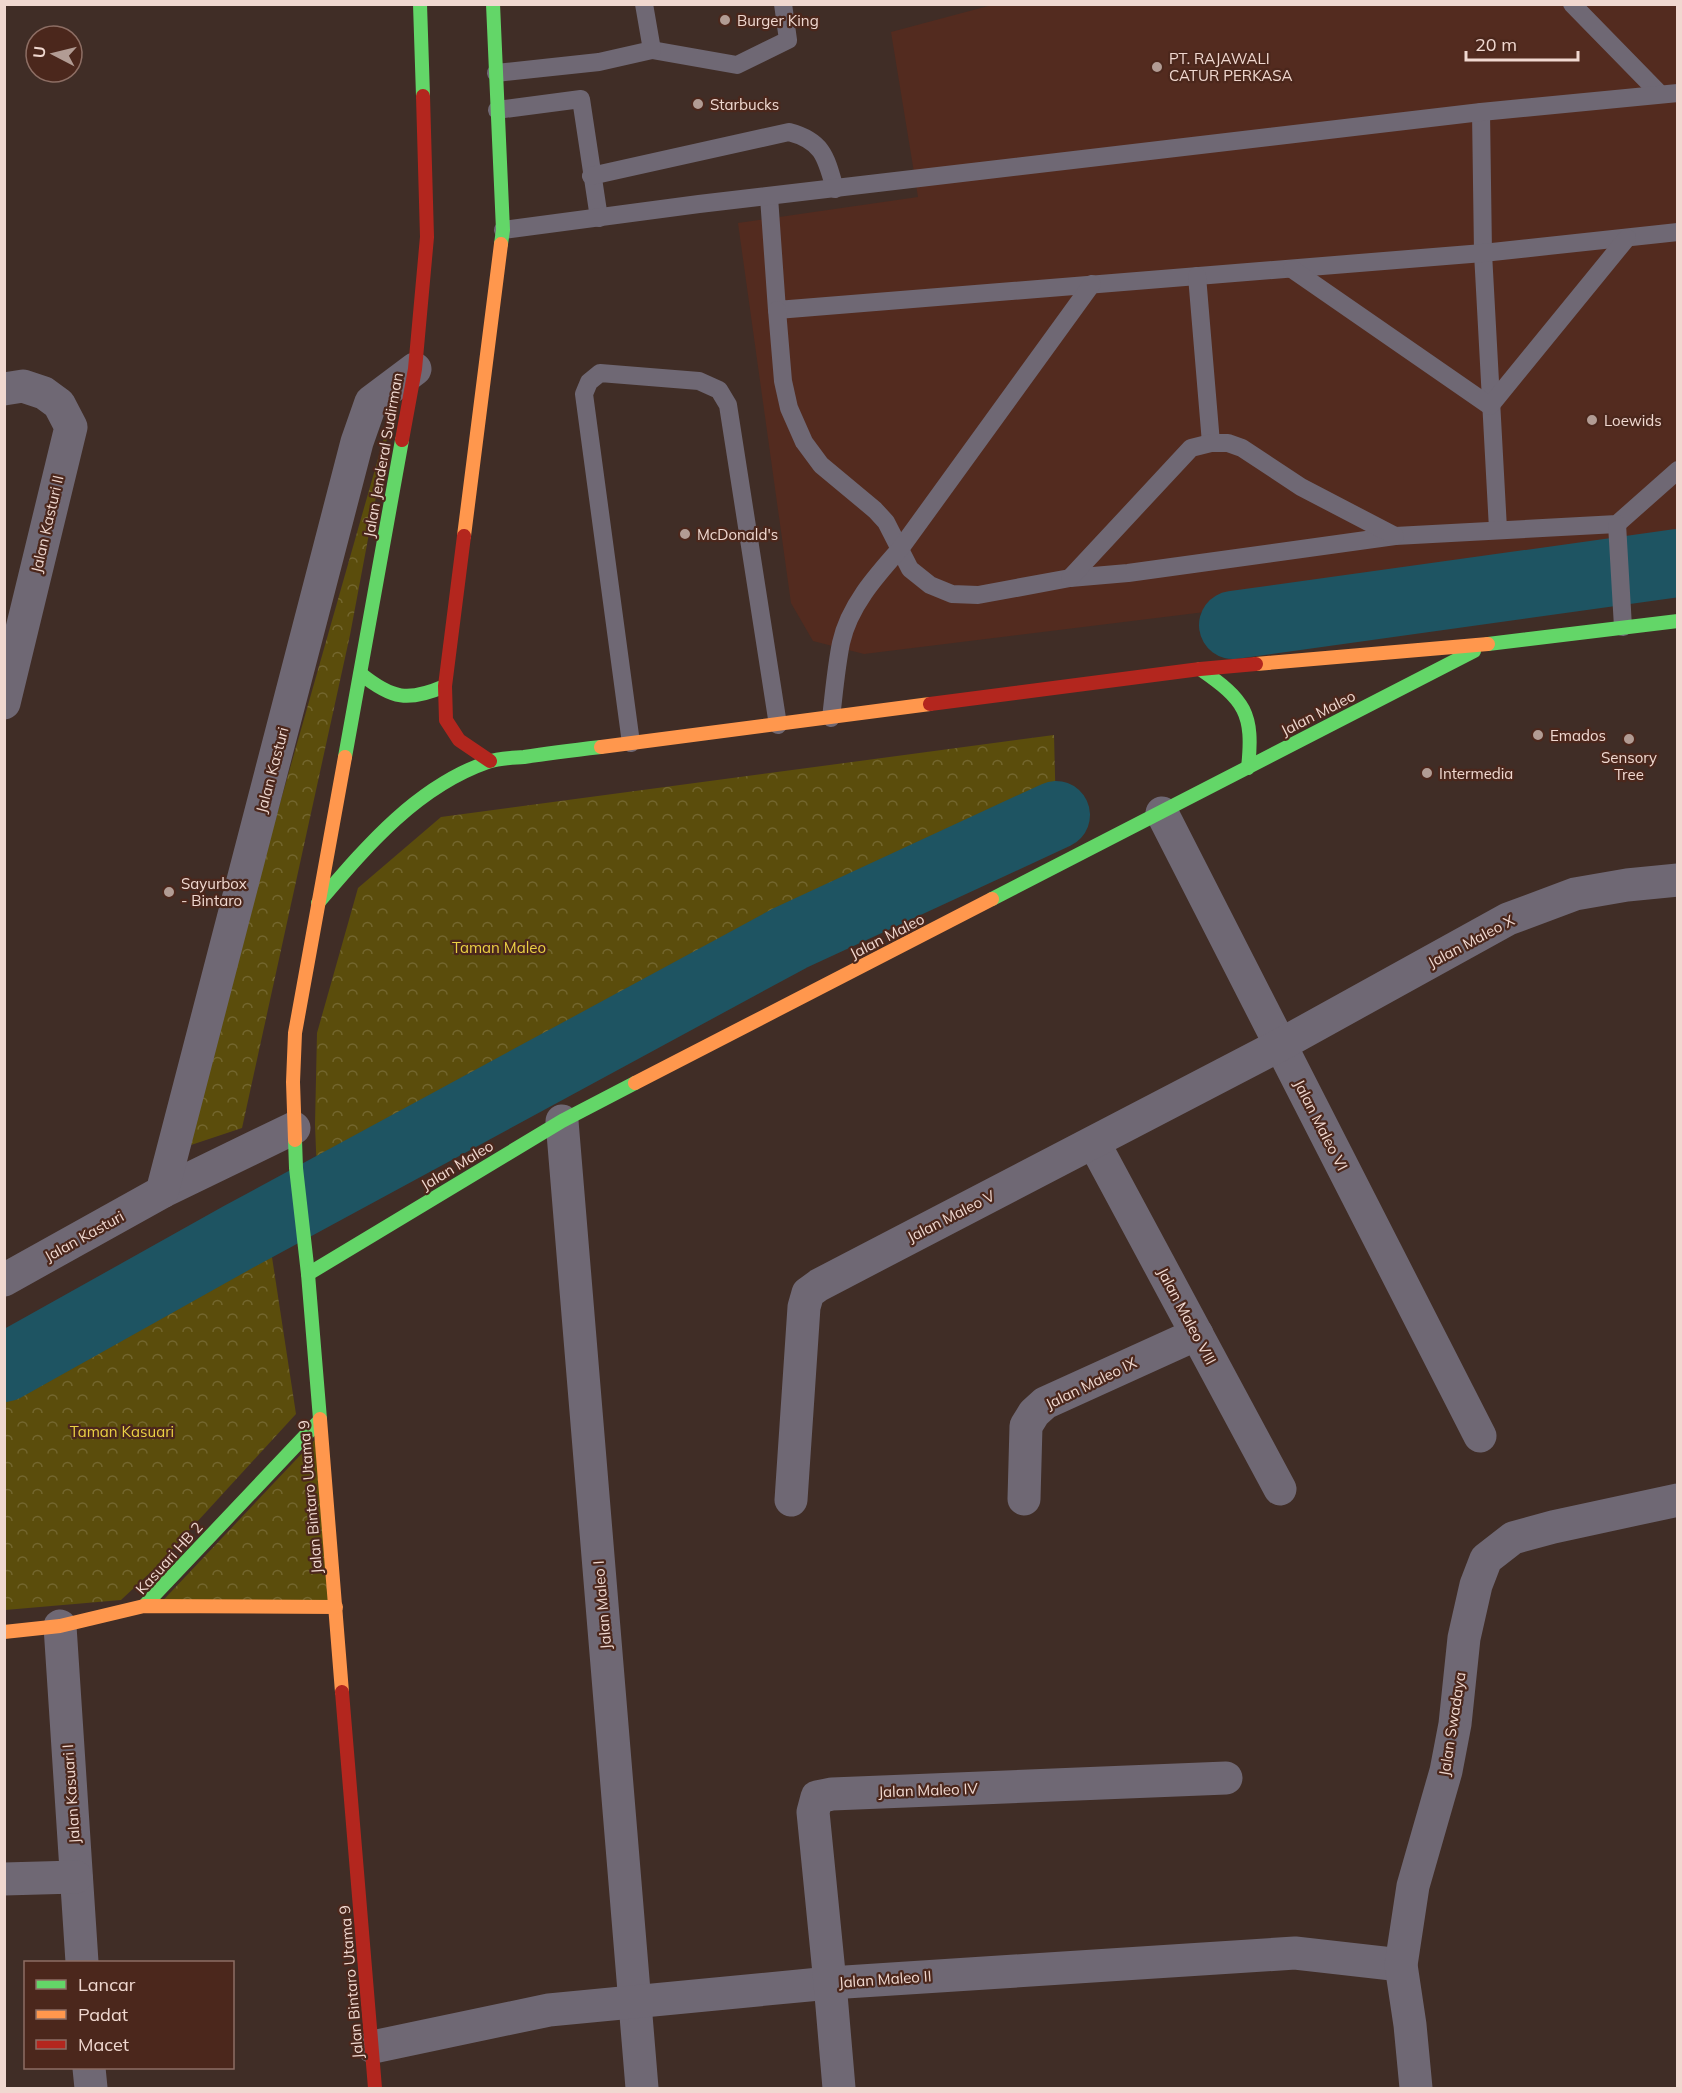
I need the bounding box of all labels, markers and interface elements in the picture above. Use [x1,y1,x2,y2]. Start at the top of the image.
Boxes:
place label: Burger King [737,11,819,30]
marker: Burger King [718,13,732,27]
north arrow [24,24,84,84]
scale bar [1466,24,1578,62]
text: 20 m [1475,33,1517,56]
text: U [28,45,50,59]
place label: PT. RAJAWALI CATUR PERKASA [1169,49,1293,85]
marker: PT. RAJAWALI CATUR PERKASA [1150,60,1164,74]
place label: Starbucks [710,95,779,114]
marker: Starbucks [691,97,705,111]
street label: Jalan Jenderal Sudirman [359,371,407,539]
place label: Loewids [1604,411,1662,430]
marker: Loewids [1585,413,1599,427]
street label: Jalan Kasturi II [27,473,67,575]
place label: McDonald's [697,525,778,544]
marker: McDonald's [678,527,692,541]
street label: Jalan Maleo [1277,686,1359,740]
street label: Jalan Kasturi [251,725,293,815]
place label: Emados [1550,726,1606,745]
marker: Emados [1531,728,1545,742]
marker: Sensory Tree [1622,732,1636,746]
place label: Sensory Tree [1601,748,1657,784]
place label: Intermedia [1439,764,1513,783]
marker: Intermedia [1420,766,1434,780]
place label: Sayurbox - Bintaro [181,874,247,910]
marker: Sayurbox - Bintaro [162,885,176,899]
street label: Jalan Maleo [846,909,928,963]
street label: Jalan Maleo X [1425,910,1518,972]
park label: Taman Maleo [452,938,546,957]
street label: Jalan Maleo VI [1290,1076,1352,1174]
street label: Jalan Maleo [417,1136,497,1194]
street label: Jalan Maleo V [904,1186,998,1246]
street label: Jalan Kasturi [41,1206,127,1266]
street label: Jalan Maleo VIII [1153,1264,1221,1368]
street label: Jalan Maleo IX [1042,1353,1140,1413]
street label: Jalan Bintaro Utama 9 [294,1419,326,1575]
park label: Taman Kasuari [70,1422,174,1441]
street label: Kasuari HB 2 [131,1518,207,1598]
street label: Jalan Maleo I [589,1560,615,1650]
street label: Jalan Swadaya [1434,1671,1470,1777]
street label: Jalan Kasuari I [58,1744,84,1844]
street label: Jalan Maleo IV [878,1779,979,1801]
street label: Jalan Bintaro Utama 9 [335,1904,367,2060]
legend [24,1961,234,2069]
street label: Jalan Maleo II [838,1966,932,1992]
text: Lancar [78,1973,136,1996]
text: Padat [78,2003,128,2026]
text: Macet [78,2033,129,2056]

